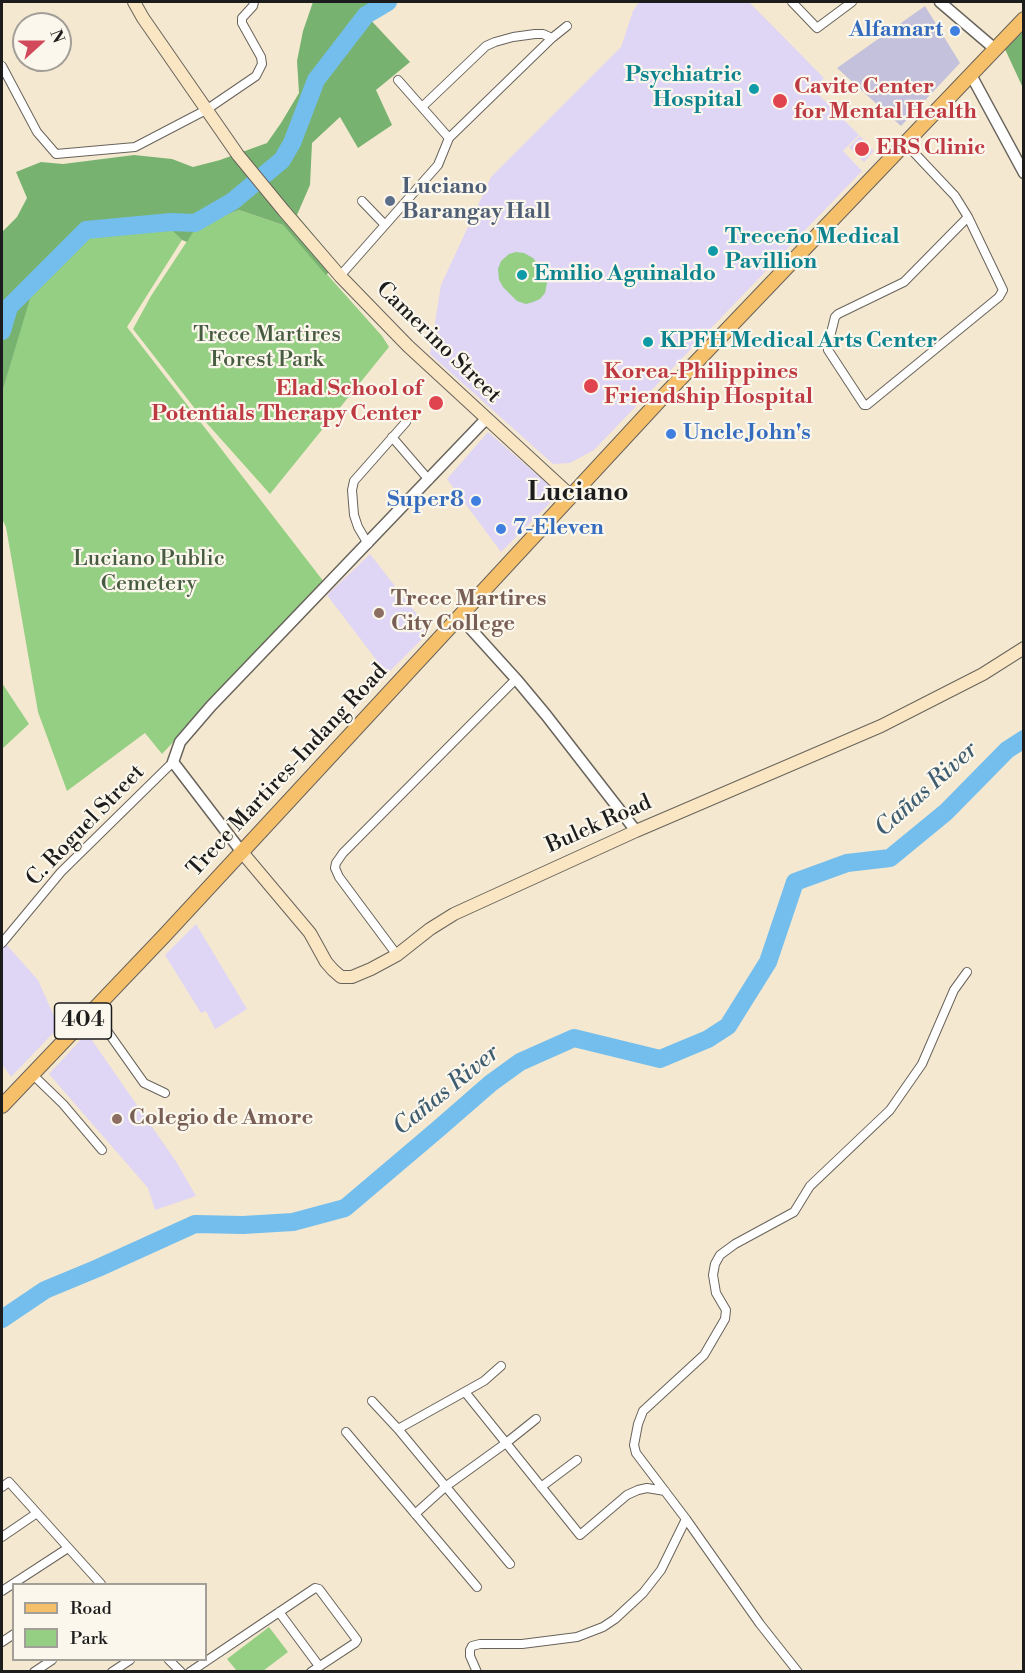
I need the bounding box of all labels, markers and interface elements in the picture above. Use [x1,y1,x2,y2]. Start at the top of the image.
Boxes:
north arrow [12,12,72,72]
place label: Alfamart [849,18,943,44]
marker: Alfamart [948,24,962,38]
text: N [45,27,69,46]
place label: Psychiatric Hospital [625,63,742,114]
place label: Cavite Center for Mental Health [794,75,977,126]
marker: Psychiatric Hospital [747,82,761,96]
marker: Cavite Center for Mental Health [771,92,789,110]
place label: ERS Clinic [876,136,985,162]
marker: ERS Clinic [853,140,871,158]
place label: Luciano Barangay Hall [402,175,550,226]
marker: Luciano Barangay Hall [383,194,397,208]
place label: Treceño Medical Pavillion [725,225,900,276]
marker: Treceño Medical Pavillion [706,244,720,258]
place label: Emilio Aguinaldo [534,262,716,288]
marker: Emilio Aguinaldo [515,268,529,282]
street label: Camerino Street [370,277,506,409]
park label: Trece Martires Forest Park [193,323,341,374]
place label: KPFH Medical Arts Center [660,329,937,355]
marker: KPFH Medical Arts Center [641,335,655,349]
place label: Korea-Philippines Friendship Hospital [604,360,813,412]
place label: Elad School of Potentials Therapy Center [151,377,422,428]
marker: Korea-Philippines Friendship Hospital [582,377,600,395]
marker: Elad School of Potentials Therapy Center [427,394,445,412]
place label: Uncle John's [683,421,811,447]
marker: Uncle John's [664,427,678,441]
district label: Luciano [527,478,629,510]
place label: Super8 [387,488,464,514]
marker: Super8 [469,494,483,508]
place label: 7-Eleven [513,516,604,542]
marker: 7-Eleven [494,522,508,536]
park label: Luciano Public Cemetery [73,547,225,598]
place label: Trece Martires City College [391,587,546,638]
marker: Trece Martires City College [372,606,386,620]
street label: Trece Martires-Indang Road [182,659,394,883]
water label: Cañas River [870,736,984,844]
street label: C. Roguel Street [21,760,151,892]
street label: Bulek Road [542,790,656,860]
road number: 404 [54,1003,112,1039]
water label: Cañas River [388,1039,506,1143]
place label: Colegio de Amore [129,1106,313,1132]
marker: Colegio de Amore [110,1112,124,1126]
legend [12,1583,207,1661]
text: Road [70,1597,112,1620]
text: Park [70,1627,107,1650]

